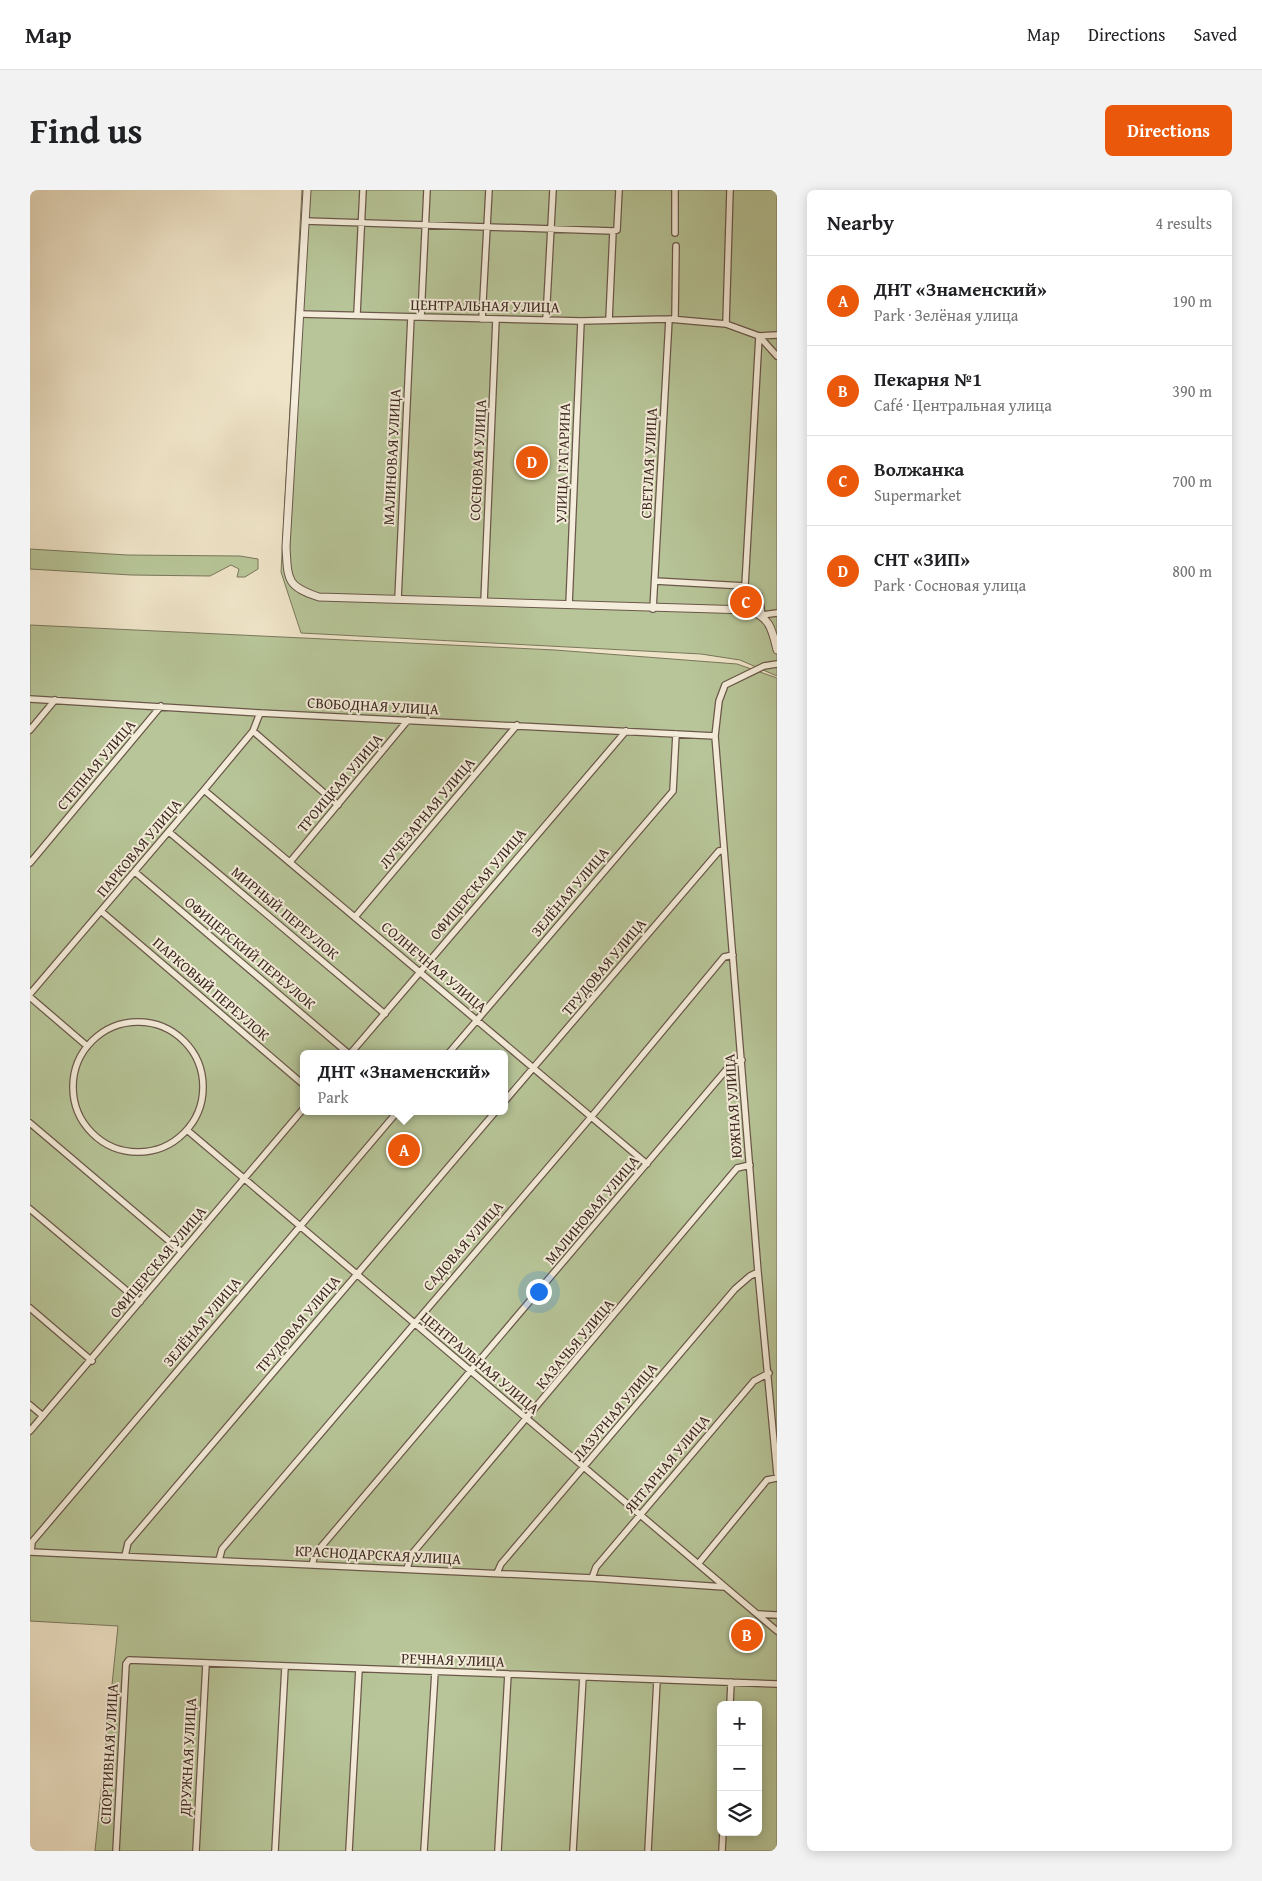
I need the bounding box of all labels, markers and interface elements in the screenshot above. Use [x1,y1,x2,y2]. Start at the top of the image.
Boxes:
text: Map [25,17,72,52]
text: Map [1027,21,1060,48]
text: Directions [1088,21,1165,48]
text: Saved [1193,21,1237,48]
text: Find us [30,105,143,156]
button: Directions [1105,105,1232,156]
text: Nearby [827,207,894,238]
text: 4 results [1155,211,1212,235]
text: ДНТ «Знаменский» [874,275,1047,303]
text: A [838,289,848,313]
text: 190 m [1172,289,1212,313]
street label: ЦЕНТРАЛЬНАЯ УЛИЦА [410,294,560,317]
text: Park · Зелёная улица [874,303,1018,327]
text: Пекарня №1 [874,365,982,393]
text: B [838,379,848,403]
text: 390 m [1172,379,1212,403]
street label: МАЛИНОВАЯ УЛИЦА [377,388,406,526]
text: Café · Центральная улица [874,393,1052,417]
street label: СОСНОВАЯ УЛИЦА [464,399,491,521]
street label: УЛИЦА ГАГАРИНА [550,402,575,524]
street label: СВЕТЛАЯ УЛИЦА [635,407,662,519]
pin: D [516,443,548,481]
text: Волжанка [874,455,964,483]
text: C [838,469,848,493]
text: 700 m [1172,469,1212,493]
text: Supermarket [874,483,961,507]
text: СНТ «ЗИП» [874,545,970,573]
text: D [838,559,848,583]
text: 800 m [1172,559,1212,583]
text: Park · Сосновая улица [874,573,1026,597]
pin: C [730,583,762,621]
street label: СВОБОДНАЯ УЛИЦА [307,692,439,719]
street label: СТЕПНАЯ УЛИЦА [51,715,140,815]
street label: ТРОИЦКАЯ УЛИЦА [292,729,387,837]
street label: ЛУЧЕЗАРНАЯ УЛИЦА [374,753,479,873]
street label: ПАРКОВАЯ УЛИЦА [91,794,186,901]
street label: ОФИЦЕРСКАЯ УЛИЦА [424,823,531,944]
street label: ЗЕЛЁНАЯ УЛИЦА [526,842,613,941]
street label: МИРНЫЙ ПЕРЕУЛОК [227,861,344,964]
street label: ОФИЦЕРСКИЙ ПЕРЕУЛОК [180,892,321,1014]
street label: ТРУДОВАЯ УЛИЦА [557,913,651,1020]
street label: СОЛНЕЧНАЯ УЛИЦА [377,916,492,1017]
street label: ПАРКОВЫЙ ПЕРЕУЛОК [148,932,275,1046]
popup [300,1050,508,1115]
street label: ЮЖНАЯ УЛИЦА [718,1053,747,1159]
text: ДНТ «Знаменский» [318,1057,490,1085]
text: Park [318,1085,349,1109]
pin: A [388,1131,420,1169]
street label: МАЛИНОВАЯ УЛИЦА [540,1151,644,1269]
street label: САДОВАЯ УЛИЦА [418,1196,508,1295]
street label: ОФИЦЕРСКАЯ УЛИЦА [104,1201,211,1322]
street label: ТРУДОВАЯ УЛИЦА [251,1270,345,1377]
street label: ЗЕЛЁНАЯ УЛИЦА [158,1272,245,1371]
your location [526,1279,552,1305]
street label: КАЗАЧЬЯ УЛИЦА [530,1294,619,1393]
street label: ЦЕНТРАЛЬНАЯ УЛИЦА [416,1307,544,1419]
street label: ЛАЗУРНАЯ УЛИЦА [567,1358,662,1465]
street label: ЯНТАРНАЯ УЛИЦА [618,1410,714,1518]
street label: КРАСНОДАРСКАЯ УЛИЦА [294,1540,462,1569]
pin: B [731,1616,763,1654]
street label: РЕЧНАЯ УЛИЦА [401,1647,505,1672]
street label: СПОРТИВНАЯ УЛИЦА [94,1683,123,1825]
street label: ДРУЖНАЯ УЛИЦА [174,1697,201,1818]
map controls [717,1701,762,1836]
button: + [717,1701,762,1746]
button: − [717,1746,762,1791]
button: layers [717,1791,762,1836]

